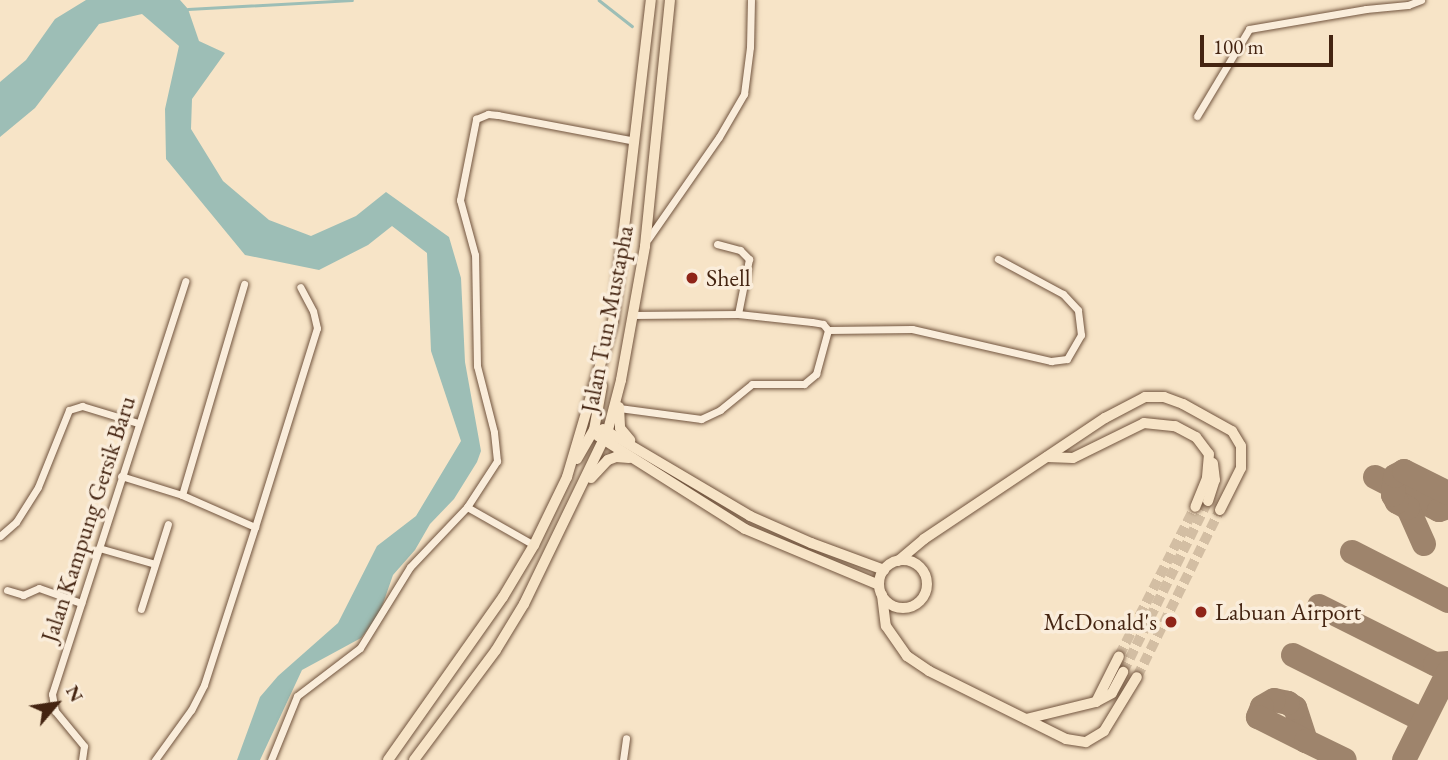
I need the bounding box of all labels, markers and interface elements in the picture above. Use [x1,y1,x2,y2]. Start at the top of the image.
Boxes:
scale bar [1203,21,1336,65]
text: 100 m [1213,33,1264,60]
street label: Jalan Tun Mustapha [575,223,639,415]
place label: Shell [706,264,750,292]
marker: Shell [684,270,700,286]
street label: Jalan Kampung Gersik Baru [35,392,141,646]
place label: Labuan Airport [1215,598,1361,626]
marker: Labuan Airport [1193,604,1209,620]
place label: McDonald's [1043,608,1157,636]
marker: McDonald's [1163,614,1179,630]
north arrow [21,669,91,739]
text: N [60,681,89,706]

